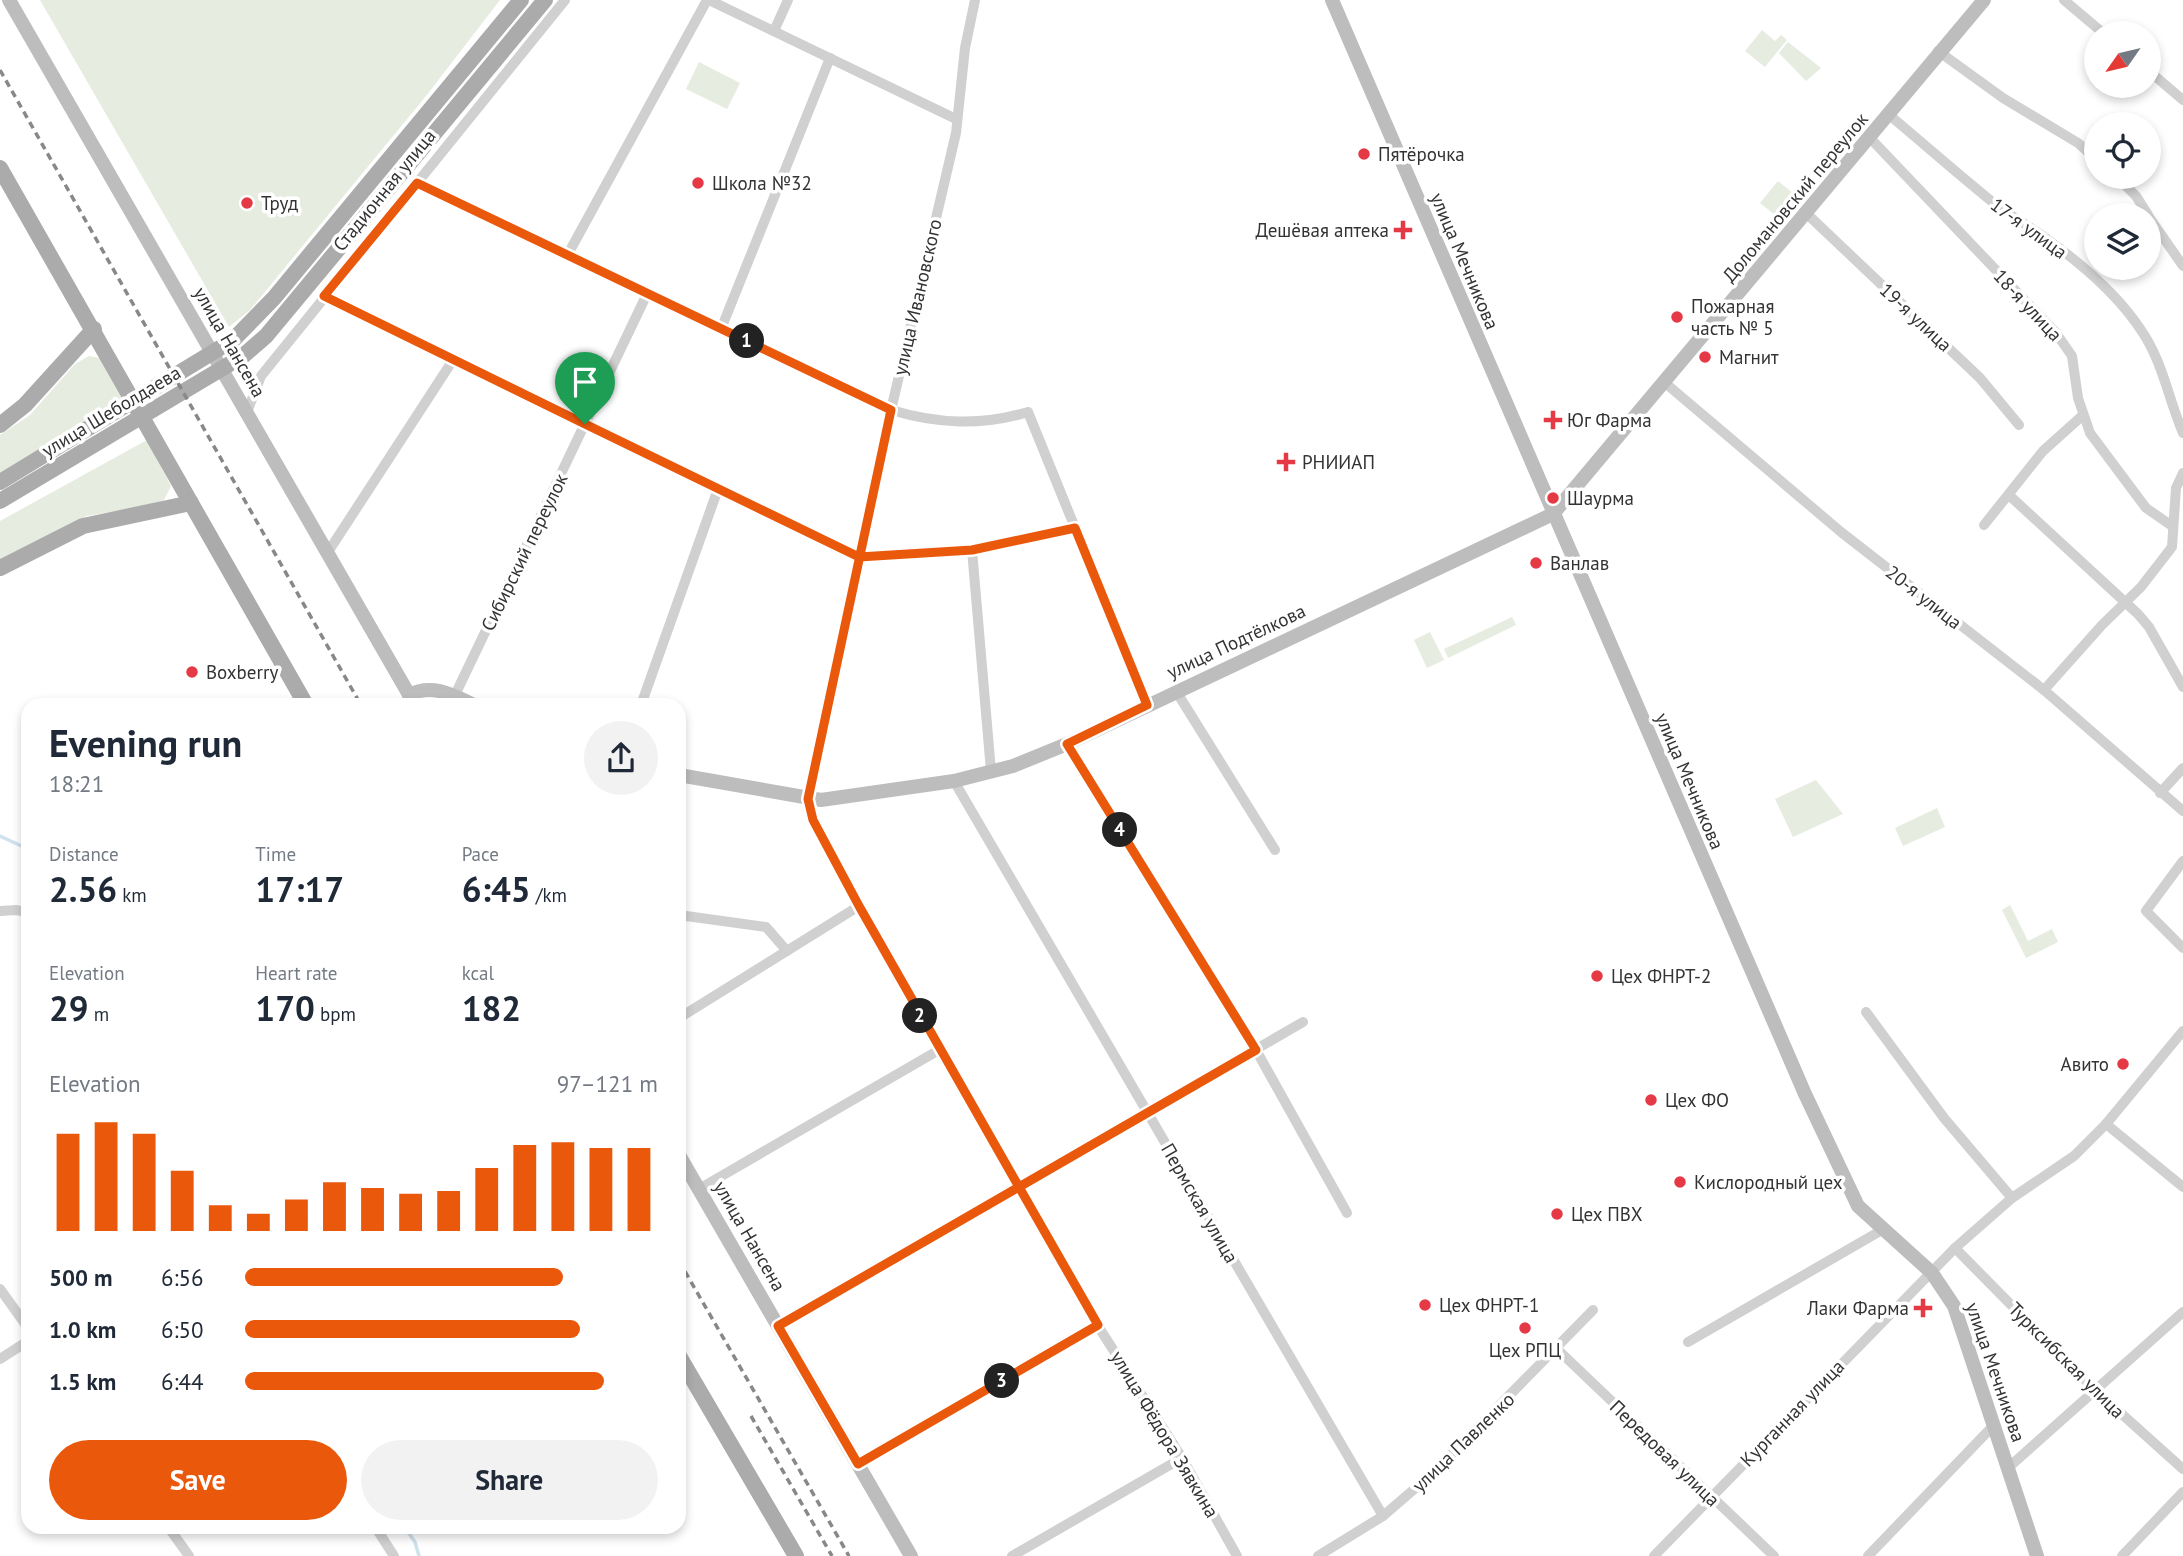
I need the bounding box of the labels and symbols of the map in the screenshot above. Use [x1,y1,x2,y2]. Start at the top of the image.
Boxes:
north arrow [2084,21,2161,98]
street label: Доломановский переулок [1717,107,1873,287]
street label: Стадионная улица [328,124,440,256]
place label: Пятёрочка [1378,142,1465,166]
marker: Пятёрочка [1356,146,1372,162]
place label: Школа №32 [712,171,812,195]
marker: Школа №32 [690,175,706,191]
street label: улица Мечникова [1425,189,1505,333]
place label: Труд [261,191,298,215]
street label: 17-я улица [1986,192,2072,264]
marker: Труд [239,195,255,211]
street label: улица Ивановского [887,216,947,378]
place label: Дешёвая аптека [1255,218,1389,242]
marker: Дешёвая аптека [1395,222,1411,238]
street label: 18-я улица [1989,264,2067,346]
street label: 19-я улица [1875,278,1957,356]
street label: улица Нансена [189,283,271,401]
place label: Пожарная часть № 5 [1691,294,1775,340]
marker: Пожарная часть № 5 [1669,309,1685,325]
pin: 1 [730,324,764,358]
place label: Магнит [1719,345,1779,369]
marker: Магнит [1697,349,1713,365]
pin [555,352,615,424]
street label: улица Шеболдаева [37,360,185,462]
place label: Юг Фарма [1567,408,1652,432]
marker: Юг Фарма [1545,412,1561,428]
place label: РНИИАП [1302,450,1375,474]
marker: РНИИАП [1276,452,1296,472]
street label: Сибирский переулок [475,469,573,635]
place label: Шаурма [1567,486,1634,510]
marker: Шаурма [1545,490,1561,506]
place label: Ванлав [1550,551,1609,575]
marker: Ванлав [1528,555,1544,571]
street label: 20-я улица [1881,560,1967,634]
street label: улица Подтёлкова [1163,598,1309,684]
place label: Boxberry [206,660,278,684]
marker: Boxberry [184,664,200,680]
street label: улица Мечникова [1650,709,1730,853]
pin: 4 [1102,812,1138,848]
place label: Цех ФНРТ-2 [1611,964,1711,988]
marker: Цех ФНРТ-2 [1589,968,1605,984]
pin: 2 [902,998,937,1034]
place label: Авито [2061,1052,2109,1076]
marker: Авито [2115,1056,2131,1072]
place label: Цех ФО [1665,1088,1729,1112]
marker: Цех ФО [1643,1092,1659,1108]
street label: Пермская улица [1156,1139,1244,1267]
place label: Кислородный цех [1694,1170,1843,1194]
marker: Кислородный цех [1672,1174,1688,1190]
street label: улица Нансена [709,1177,791,1295]
place label: Цех ПВХ [1571,1202,1643,1226]
marker: Цех ПВХ [1549,1206,1565,1222]
place label: Цех ФНРТ-1 [1439,1293,1539,1317]
place label: Лаки Фарма [1806,1296,1909,1320]
marker: Цех ФНРТ-1 [1417,1297,1433,1313]
street label: Турксибская улица [2004,1297,2130,1423]
street label: улица Мечникова [1961,1299,2031,1445]
marker: Лаки Фарма [1915,1300,1931,1316]
marker: Цех РПЦ [1517,1320,1533,1336]
place label: Цех РПЦ [1489,1338,1561,1362]
street label: улица Фёдора Зявкина [1106,1346,1224,1522]
street label: Курганная улица [1735,1354,1849,1472]
pin: 3 [984,1364,1020,1398]
street label: улица Павленко [1407,1387,1519,1497]
street label: Передовая улица [1605,1395,1725,1511]

